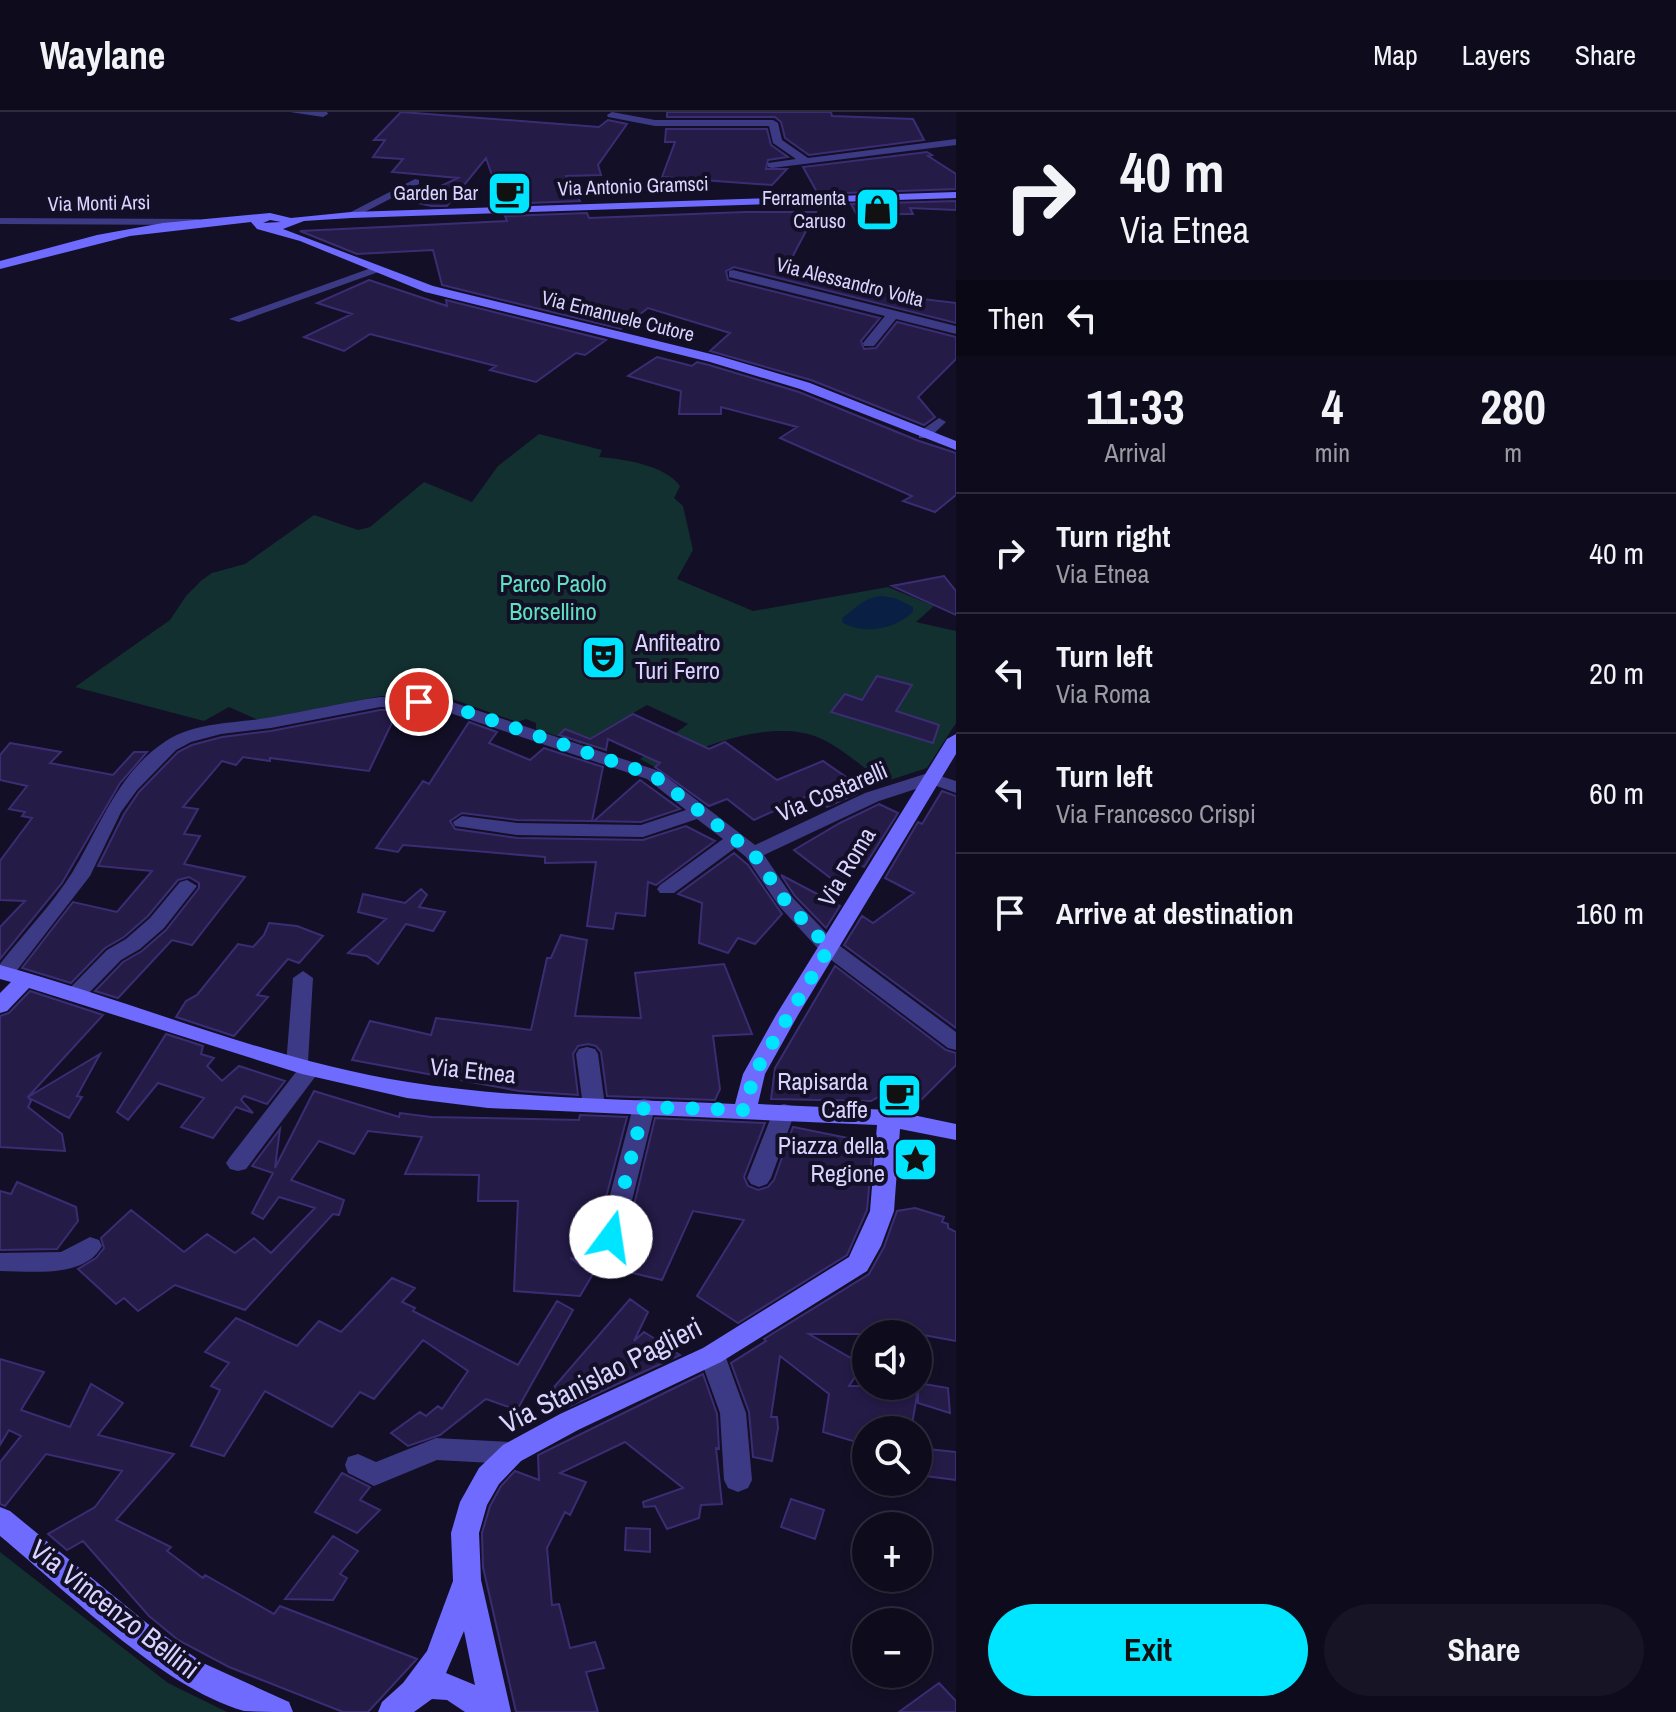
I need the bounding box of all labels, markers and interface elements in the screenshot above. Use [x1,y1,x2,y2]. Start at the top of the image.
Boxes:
text: Waylane [40,30,165,81]
text: Map [1373,36,1418,74]
text: Layers [1462,36,1531,74]
text: Share [1575,36,1636,74]
text: 40 m [1120,134,1225,209]
icon: right [988,144,1092,248]
cafe icon: Garden Bar [485,169,533,217]
street label: Via Antonio Gramsci [557,169,709,202]
place label: Garden Bar [393,179,479,206]
place label: Ferramenta Caruso [762,184,846,234]
shop icon: Ferramenta Caruso [853,186,901,234]
street label: Via Monti Arsi [47,188,151,217]
text: Via Etnea [1120,206,1249,254]
street label: Via Alessandro Volta [774,250,927,313]
street label: Via Emanuele Cutore [539,283,697,348]
icon: left [1060,296,1104,340]
text: Then [988,298,1044,338]
text: 11:33 [1086,374,1185,439]
text: 4 [1321,374,1343,439]
text: 280 [1480,374,1546,439]
text: Arrival [1105,435,1166,470]
text: min [1315,435,1350,470]
text: m [1504,435,1522,470]
text: Turn right [1056,516,1170,556]
icon: right [988,531,1032,575]
text: 40 m [1589,533,1644,573]
text: Via Etnea [1056,556,1149,591]
park label: Parco Paolo Borsellino [499,567,607,627]
place label: Anfiteatro Turi Ferro [634,626,720,686]
theatre icon: Anfiteatro Turi Ferro [580,633,628,681]
text: Turn left [1056,636,1153,676]
icon: left [988,651,1032,695]
text: 20 m [1589,653,1644,693]
pin [385,668,453,736]
text: Via Roma [1056,676,1150,711]
icon: arrive [397,680,441,724]
street label: Via Costarelli [771,753,892,829]
text: Turn left [1056,756,1153,796]
icon: left [988,771,1032,815]
text: 60 m [1589,773,1644,813]
text: Via Francesco Crispi [1056,796,1256,831]
street label: Via Roma [810,821,882,912]
icon: arrive [988,891,1032,935]
text: Arrive at destination [1056,893,1294,933]
text: 160 m [1576,893,1644,933]
street label: Via Etnea [429,1050,518,1090]
place label: Rapisarda Caffe [777,1065,868,1125]
cafe icon: Rapisarda Caffe [875,1072,923,1120]
place label: Piazza della Regione [778,1129,885,1189]
place icon: Piazza della Regione [892,1136,940,1184]
position arrow [569,1195,653,1279]
street label: Via Stanislao Paglieri [494,1308,708,1442]
map controls [852,1320,932,1688]
button: sound [852,1320,932,1400]
button: search [852,1416,932,1496]
button: + [852,1512,932,1592]
street label: Via Vincenzo Bellini [22,1531,208,1687]
button: Exit [988,1604,1308,1696]
button: Share [1324,1604,1644,1696]
button: − [852,1608,932,1688]

